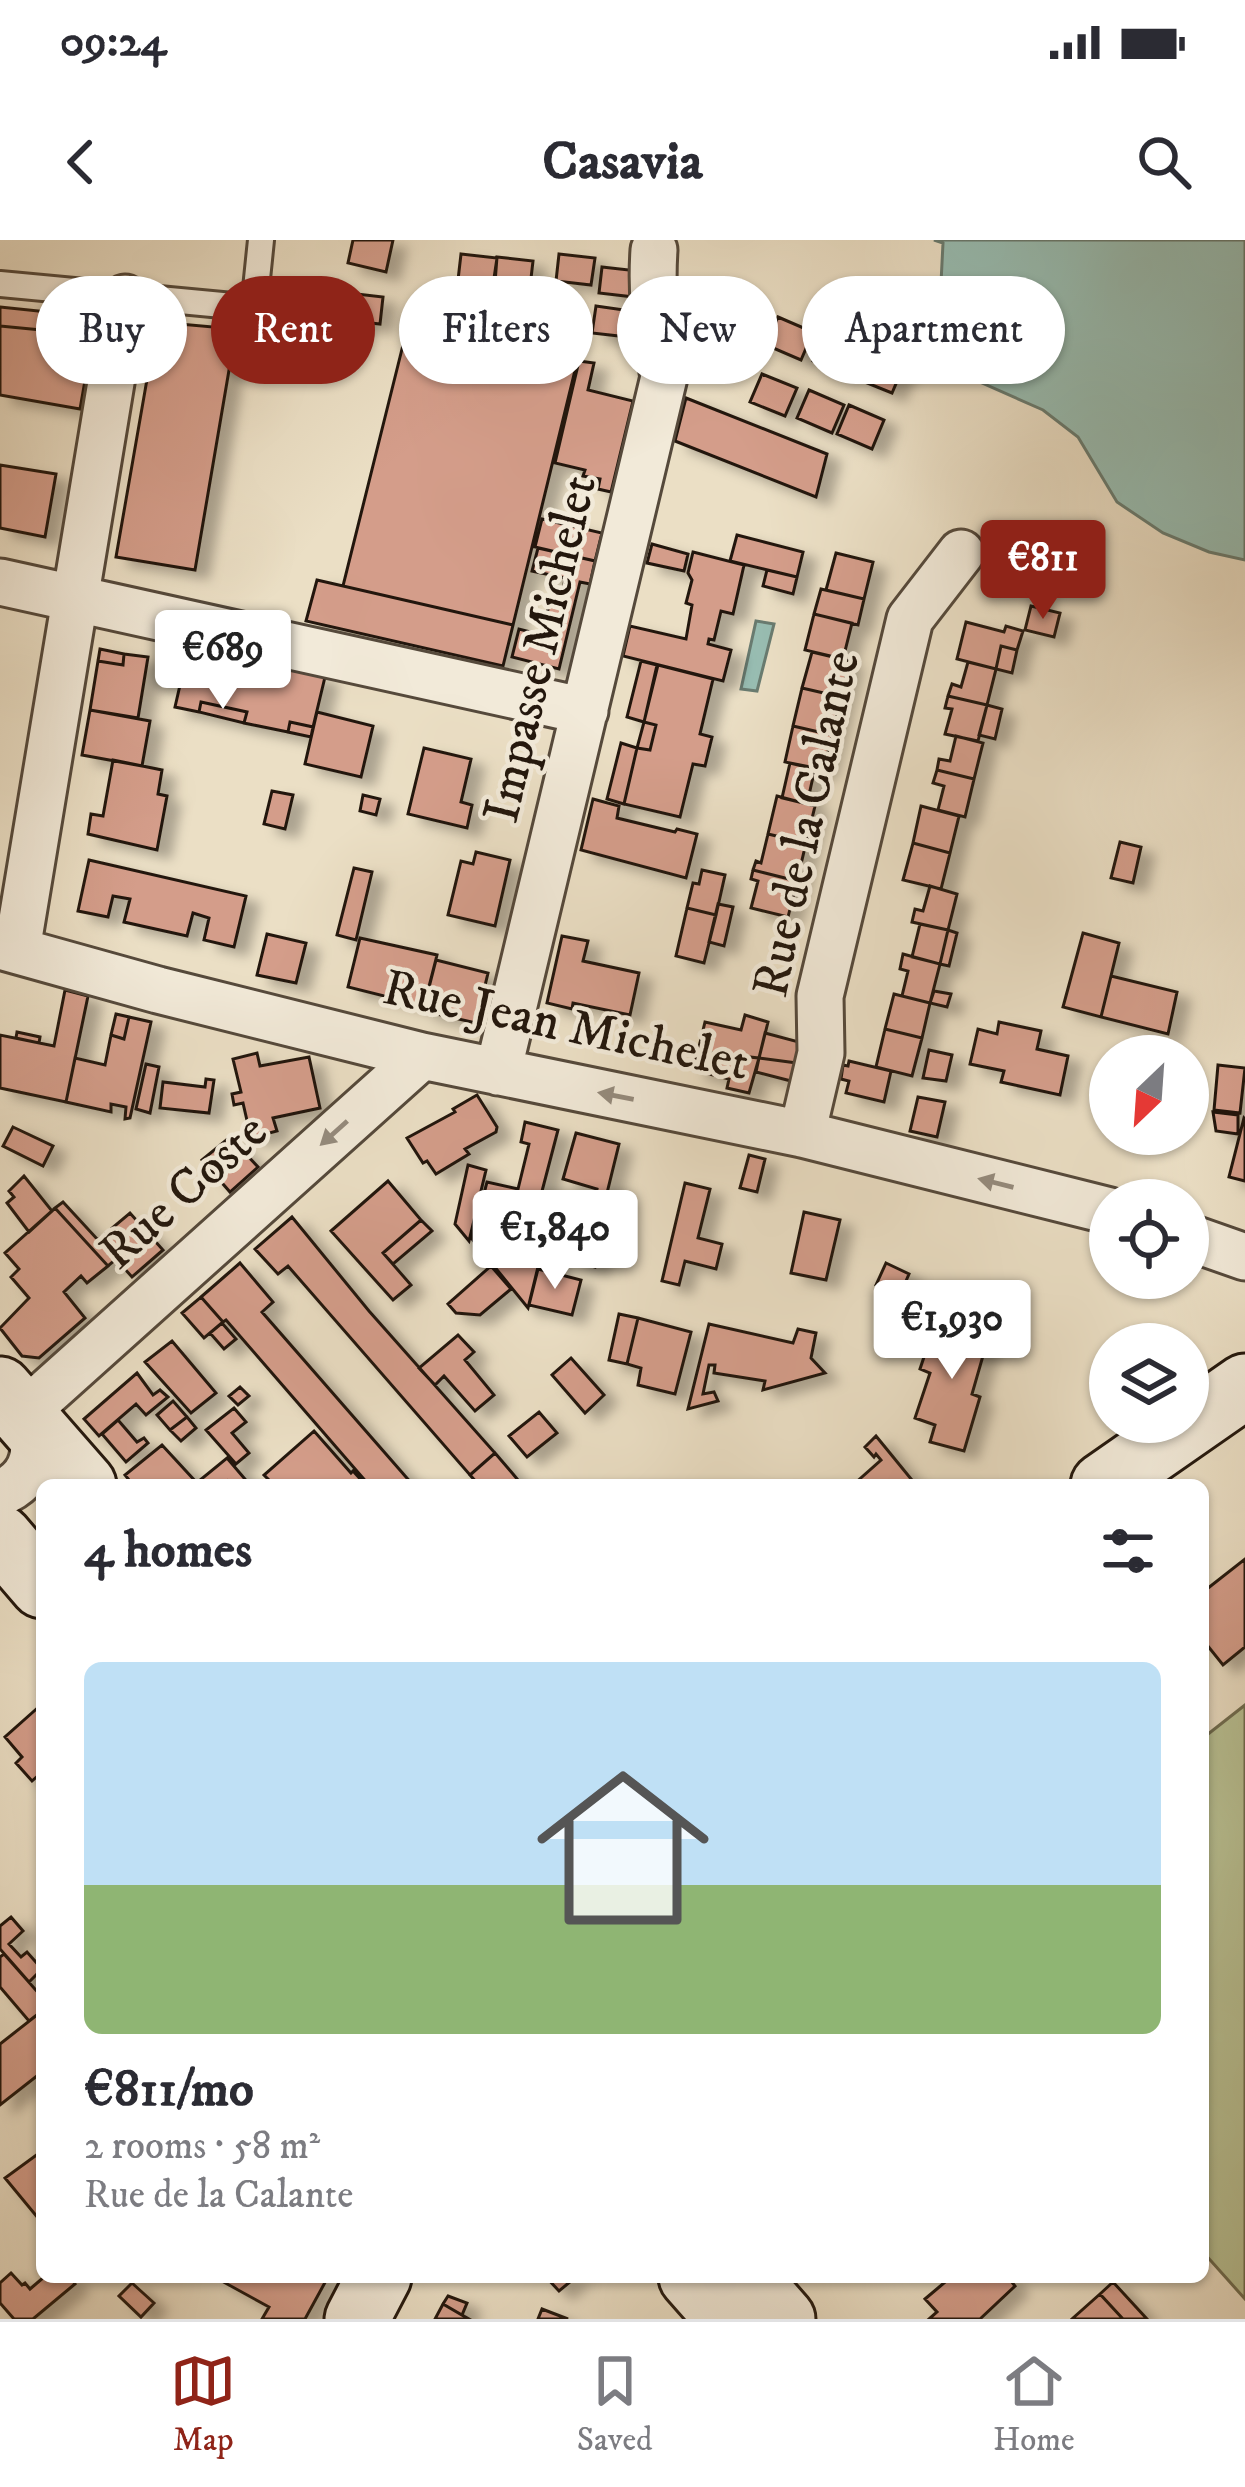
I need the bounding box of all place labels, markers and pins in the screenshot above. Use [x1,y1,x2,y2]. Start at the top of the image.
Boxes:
pin: €811 [972,520,1114,622]
pin: €689 [152,610,294,712]
pin: €1,840 [457,1190,653,1292]
pin: €1,930 [854,1280,1050,1382]

